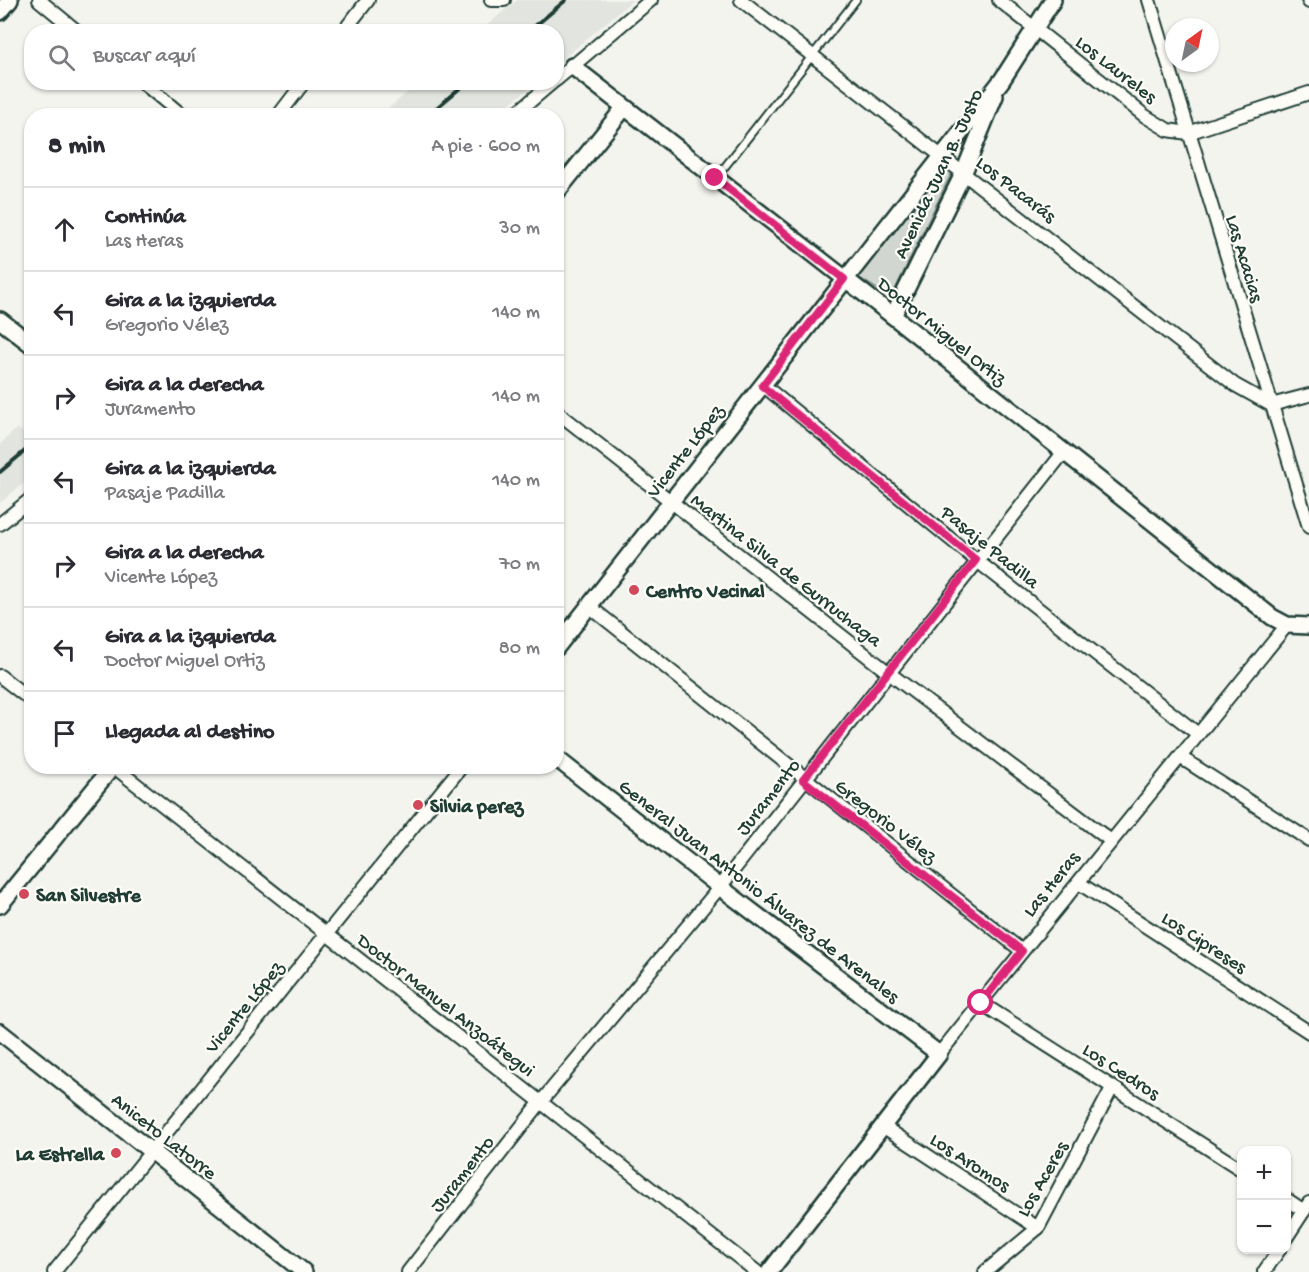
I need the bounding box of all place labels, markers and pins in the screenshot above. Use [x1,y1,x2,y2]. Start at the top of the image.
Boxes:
place label: Centro Vecinal [645,582,765,605]
marker: Centro Vecinal [627,583,641,597]
place label: Silvia perez [430,797,525,820]
marker: Silvia perez [411,798,425,812]
place label: San Silvestre [36,886,141,909]
marker: San Silvestre [17,887,31,901]
place label: La Estrella [16,1145,105,1168]
marker: La Estrella [109,1146,123,1160]

